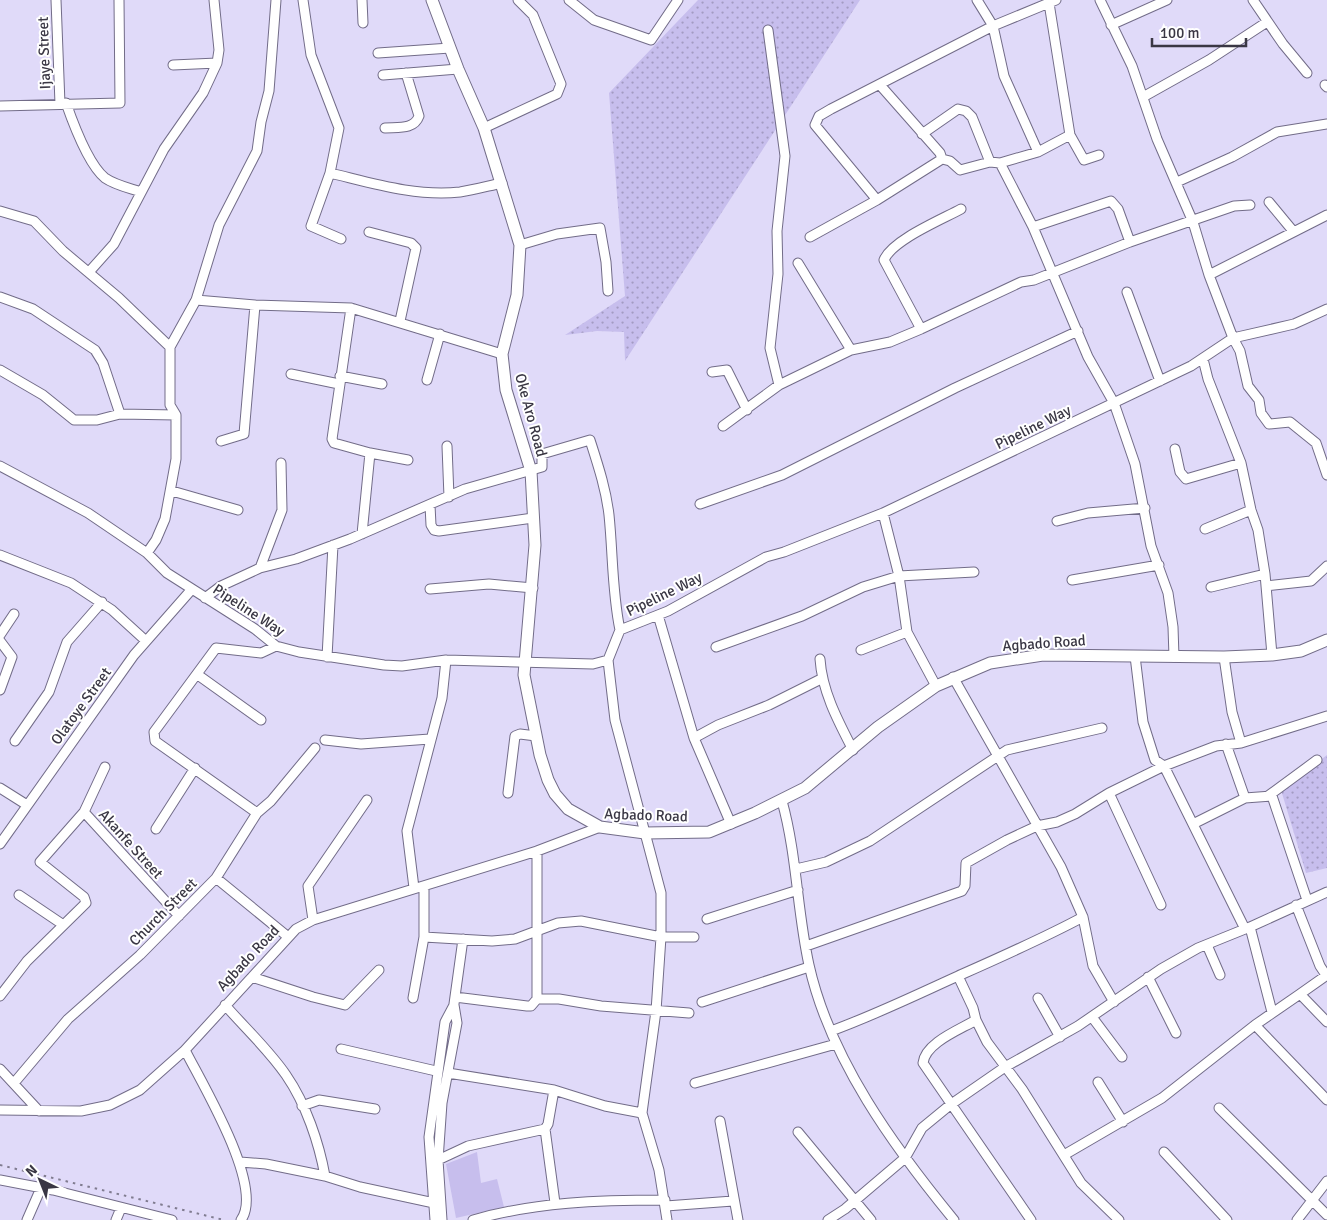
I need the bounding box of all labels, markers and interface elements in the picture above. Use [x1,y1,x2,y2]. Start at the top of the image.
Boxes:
scale bar [1152,15,1246,47]
street label: Ijaye Street [34,16,54,90]
text: 100 m [1160,24,1200,42]
street label: Oke Aro Road [511,371,551,459]
street label: Pipeline Way [992,401,1074,453]
street label: Pipeline Way [623,568,705,620]
street label: Pipeline Way [210,580,288,640]
street label: Agbado Road [1002,631,1086,655]
street label: Olatoye Street [47,664,115,748]
street label: Agbado Road [604,805,688,825]
street label: Akanfe Street [95,806,167,882]
street label: Church Street [125,874,201,950]
street label: Agbado Road [213,921,283,995]
north arrow [15,1155,65,1205]
text: N [22,1161,41,1180]

